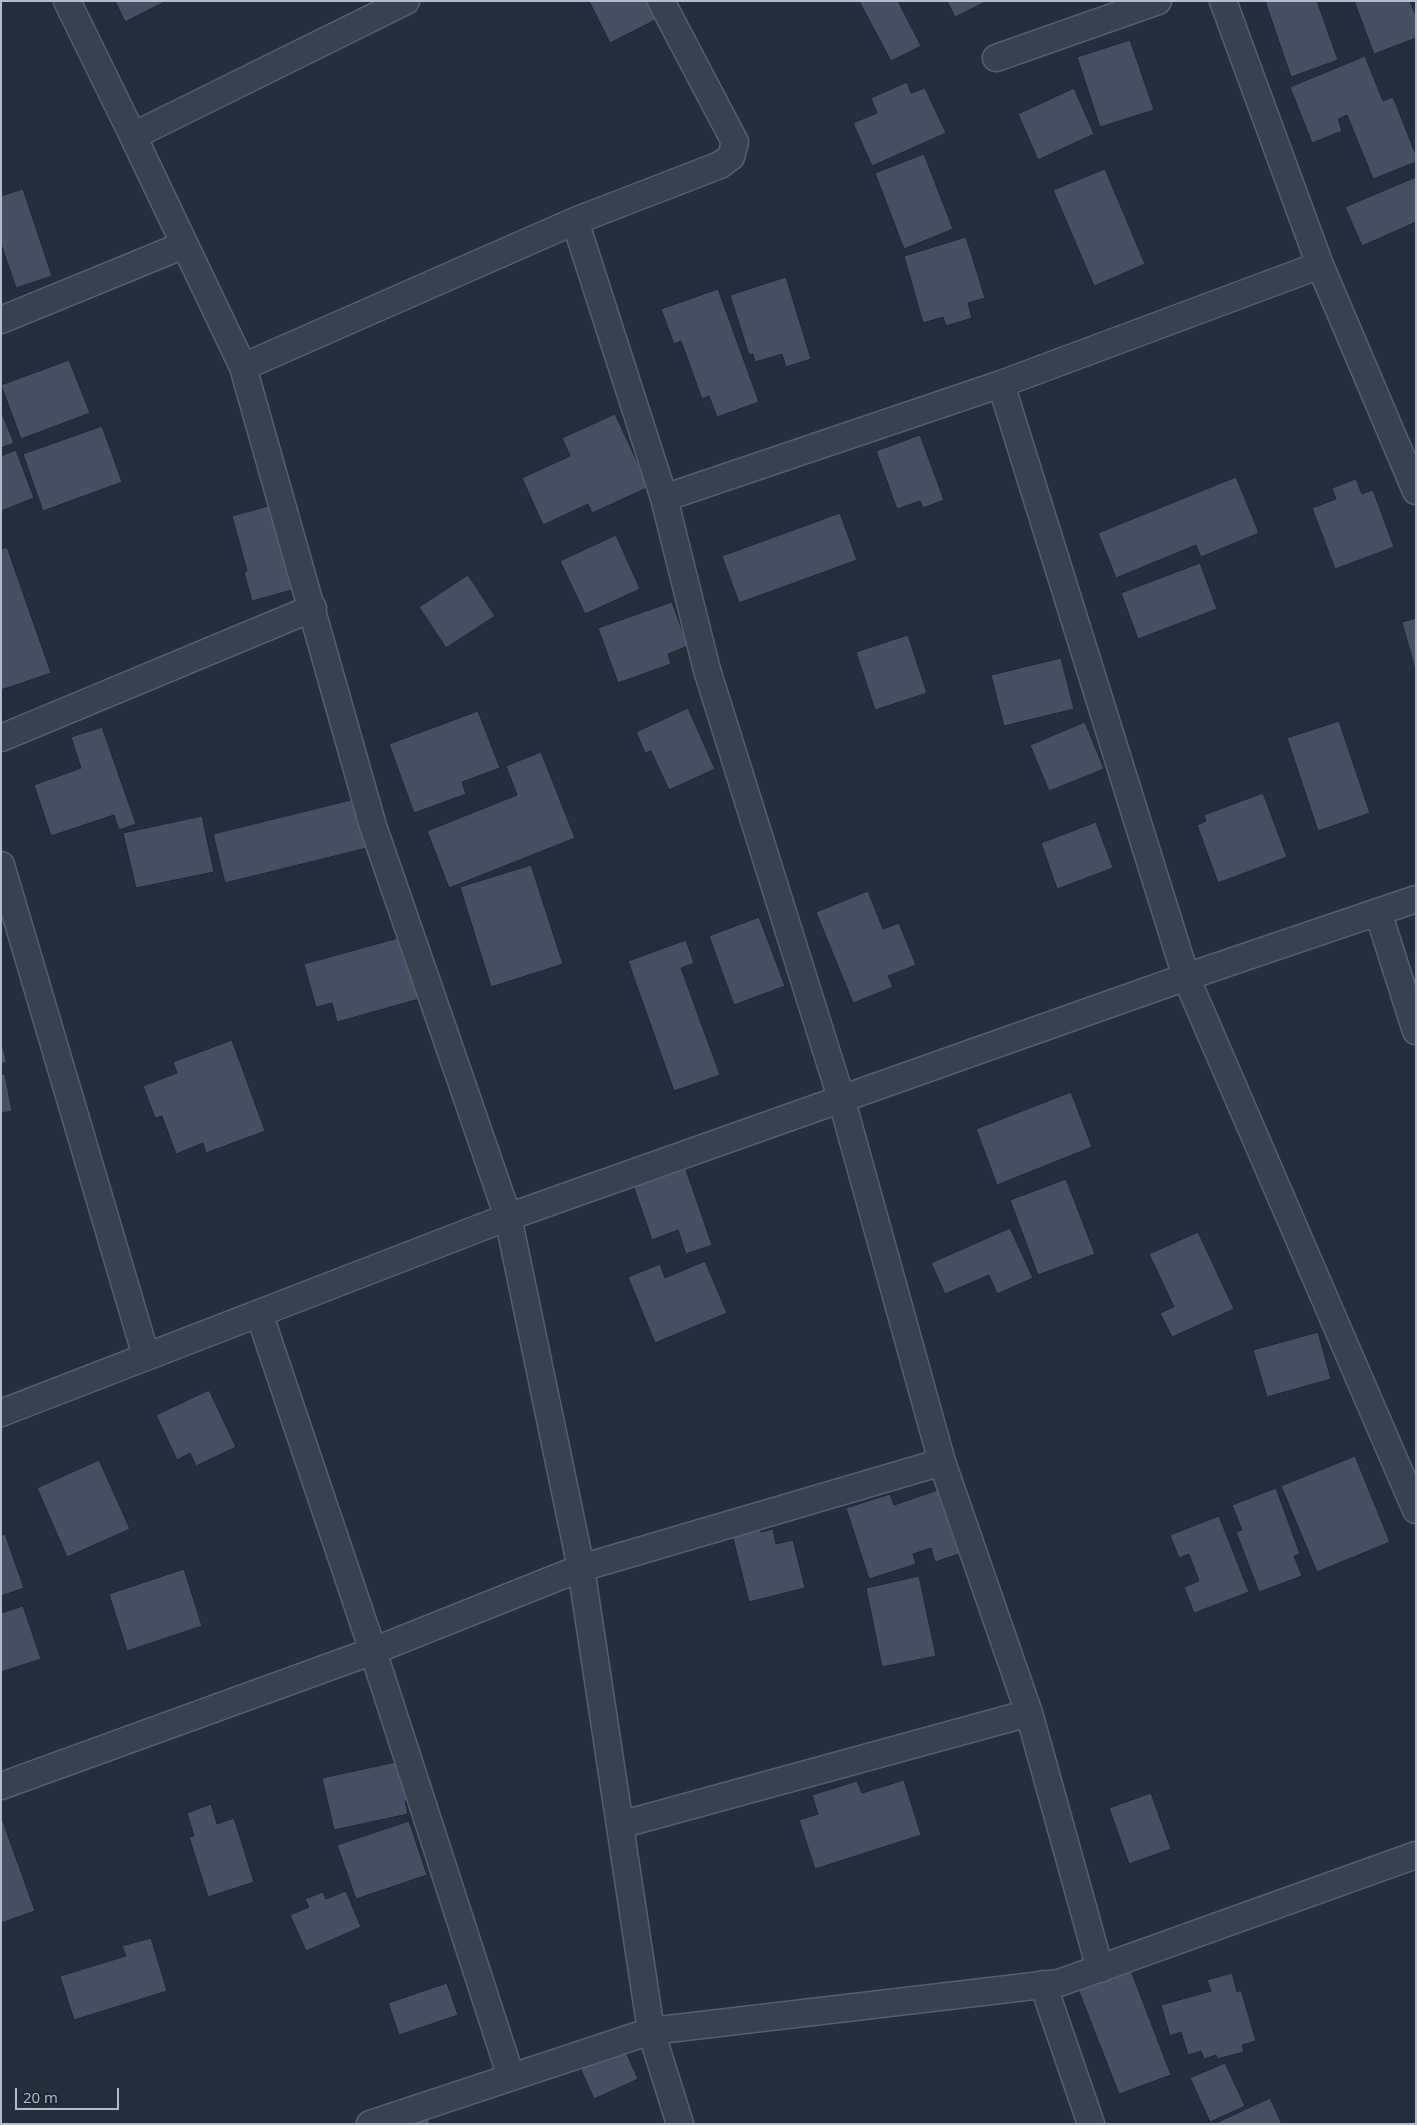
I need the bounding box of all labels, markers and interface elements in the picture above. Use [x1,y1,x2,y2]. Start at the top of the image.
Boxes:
scale bar [18,2078,121,2110]
text: 20 m [23,2087,58,2107]

